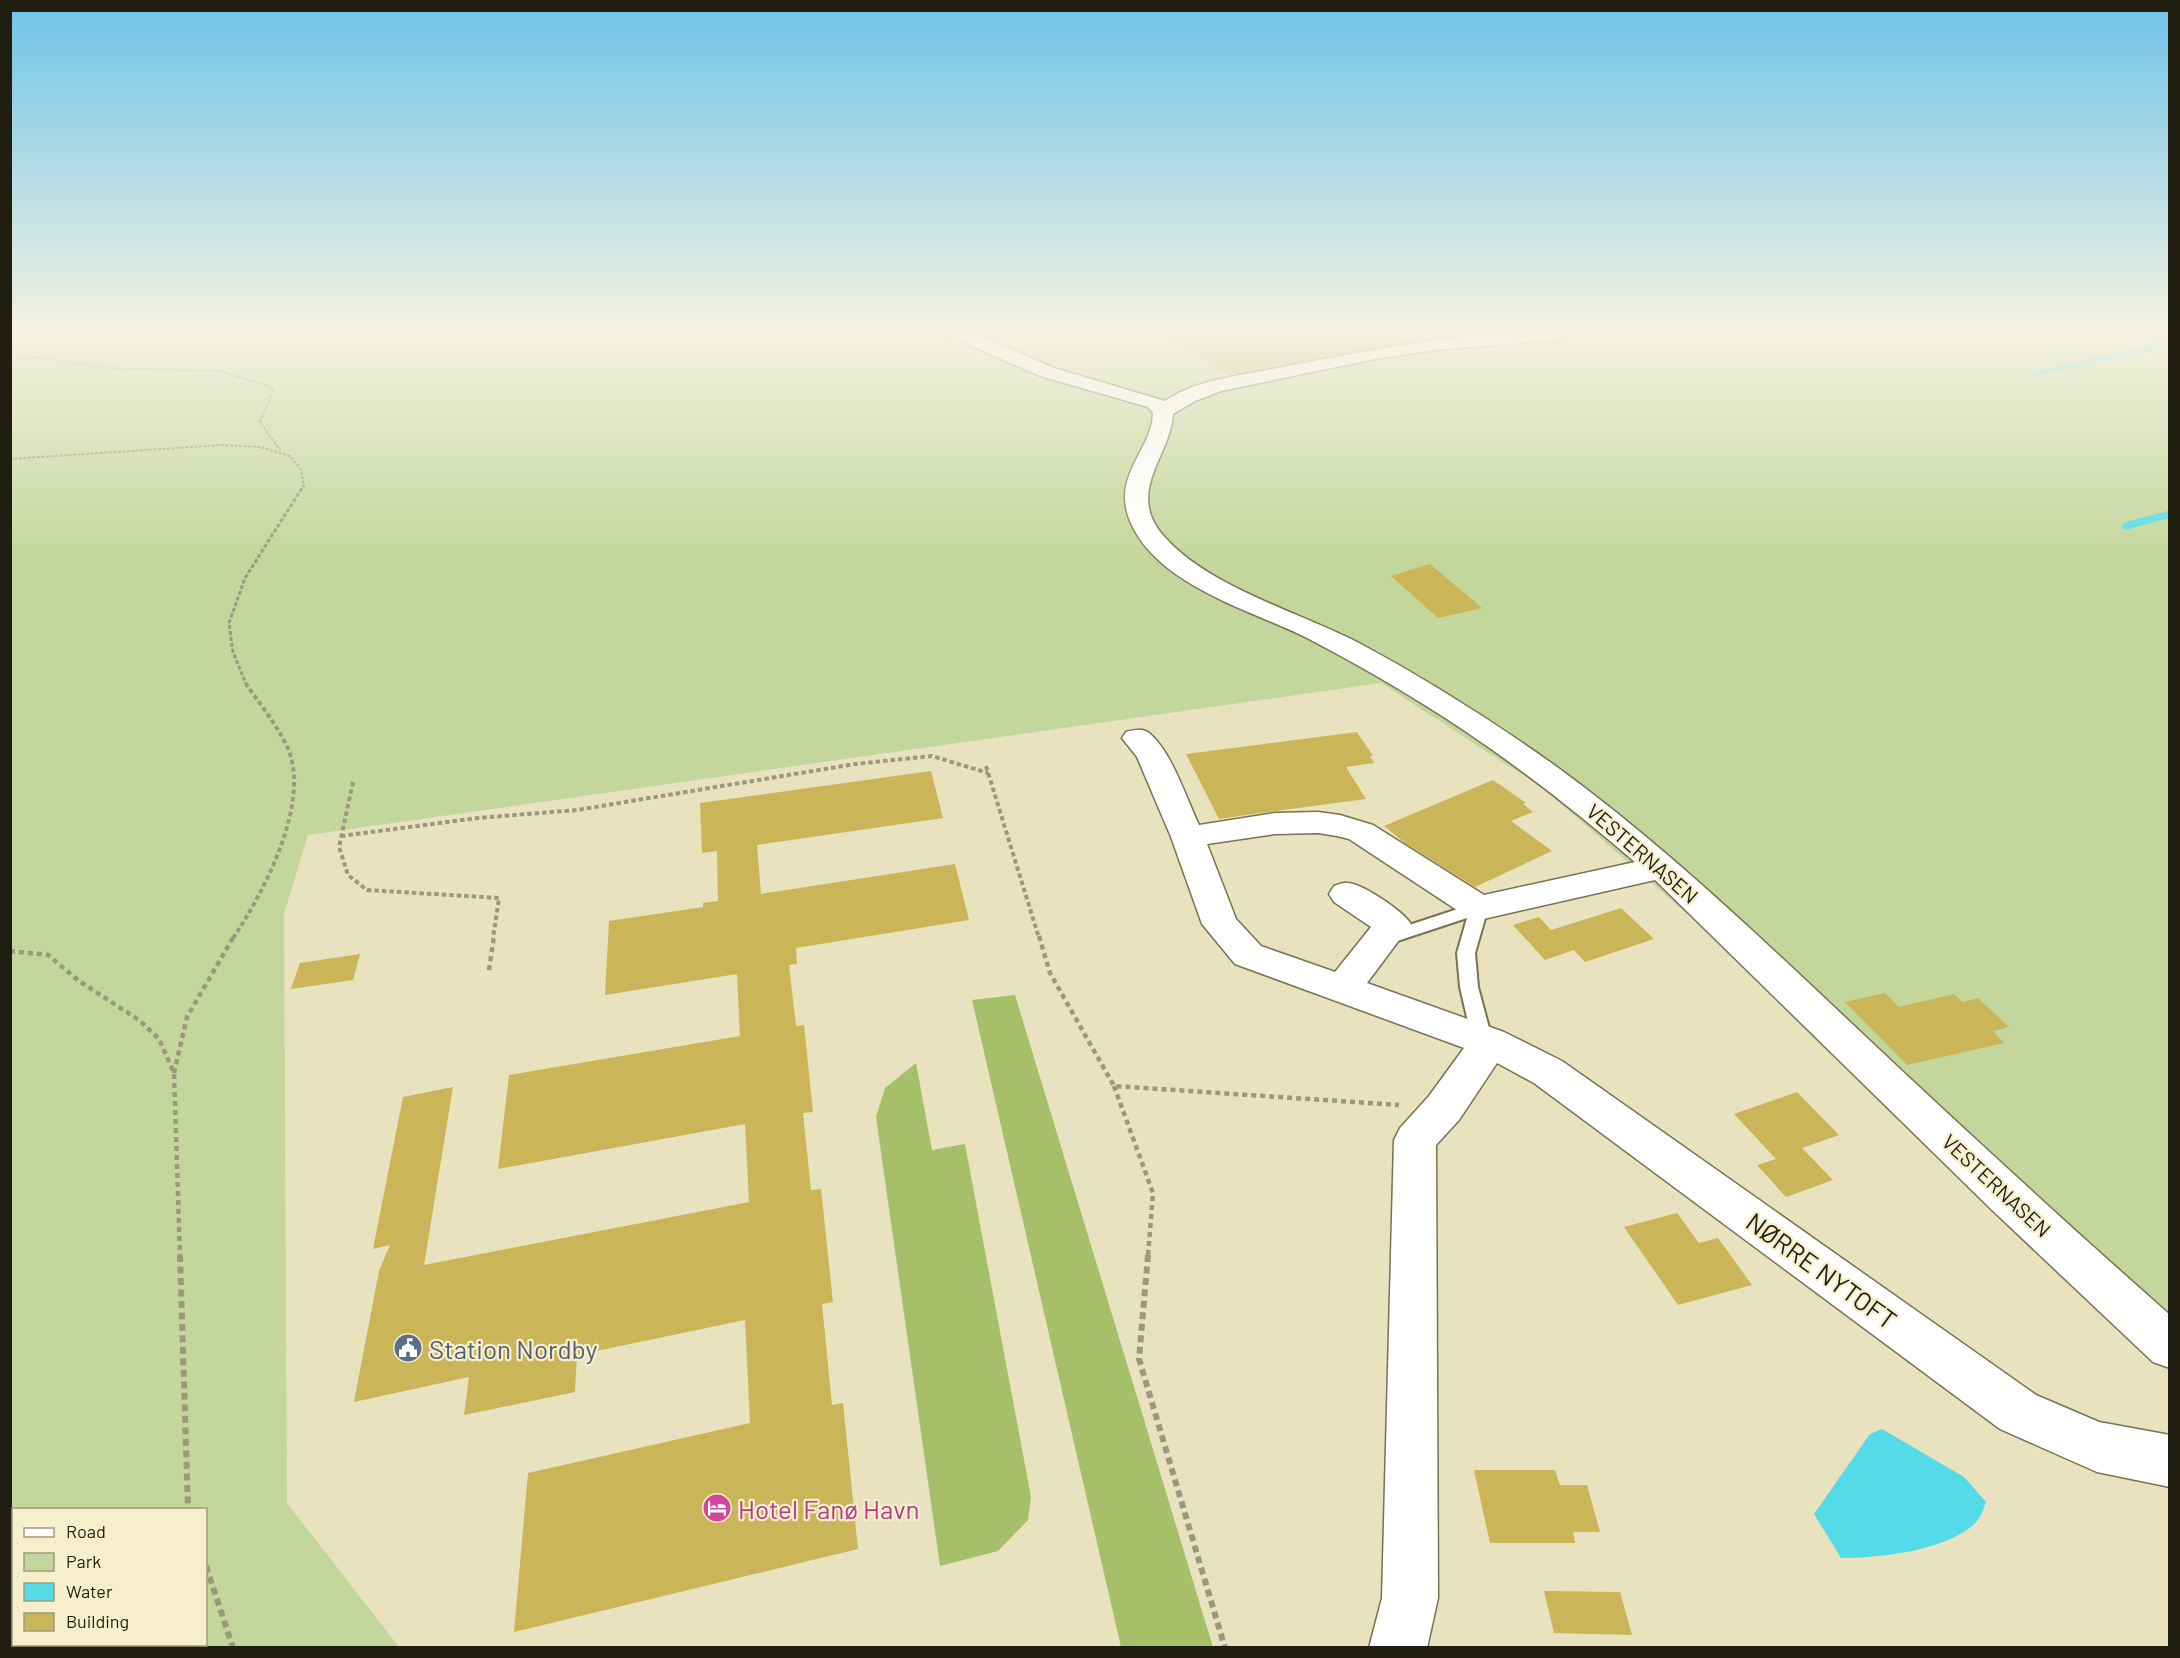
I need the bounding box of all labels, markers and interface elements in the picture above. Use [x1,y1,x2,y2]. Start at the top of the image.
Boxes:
street label: VESTERNASEN [1582,798,1704,908]
street label: VESTERNASEN [1937,1128,2057,1242]
street label: NØRRE NYTOFT [1741,1205,1903,1335]
public building icon: Station Nordby [392,1332,424,1364]
place label: Station Nordby [429,1333,598,1364]
hotel icon: Hotel Fanø Havn [701,1492,733,1524]
place label: Hotel Fanø Havn [738,1493,920,1524]
legend [12,1508,207,1646]
text: Road [66,1520,106,1542]
text: Park [66,1550,101,1572]
text: Water [66,1580,113,1602]
text: Building [66,1610,129,1632]

